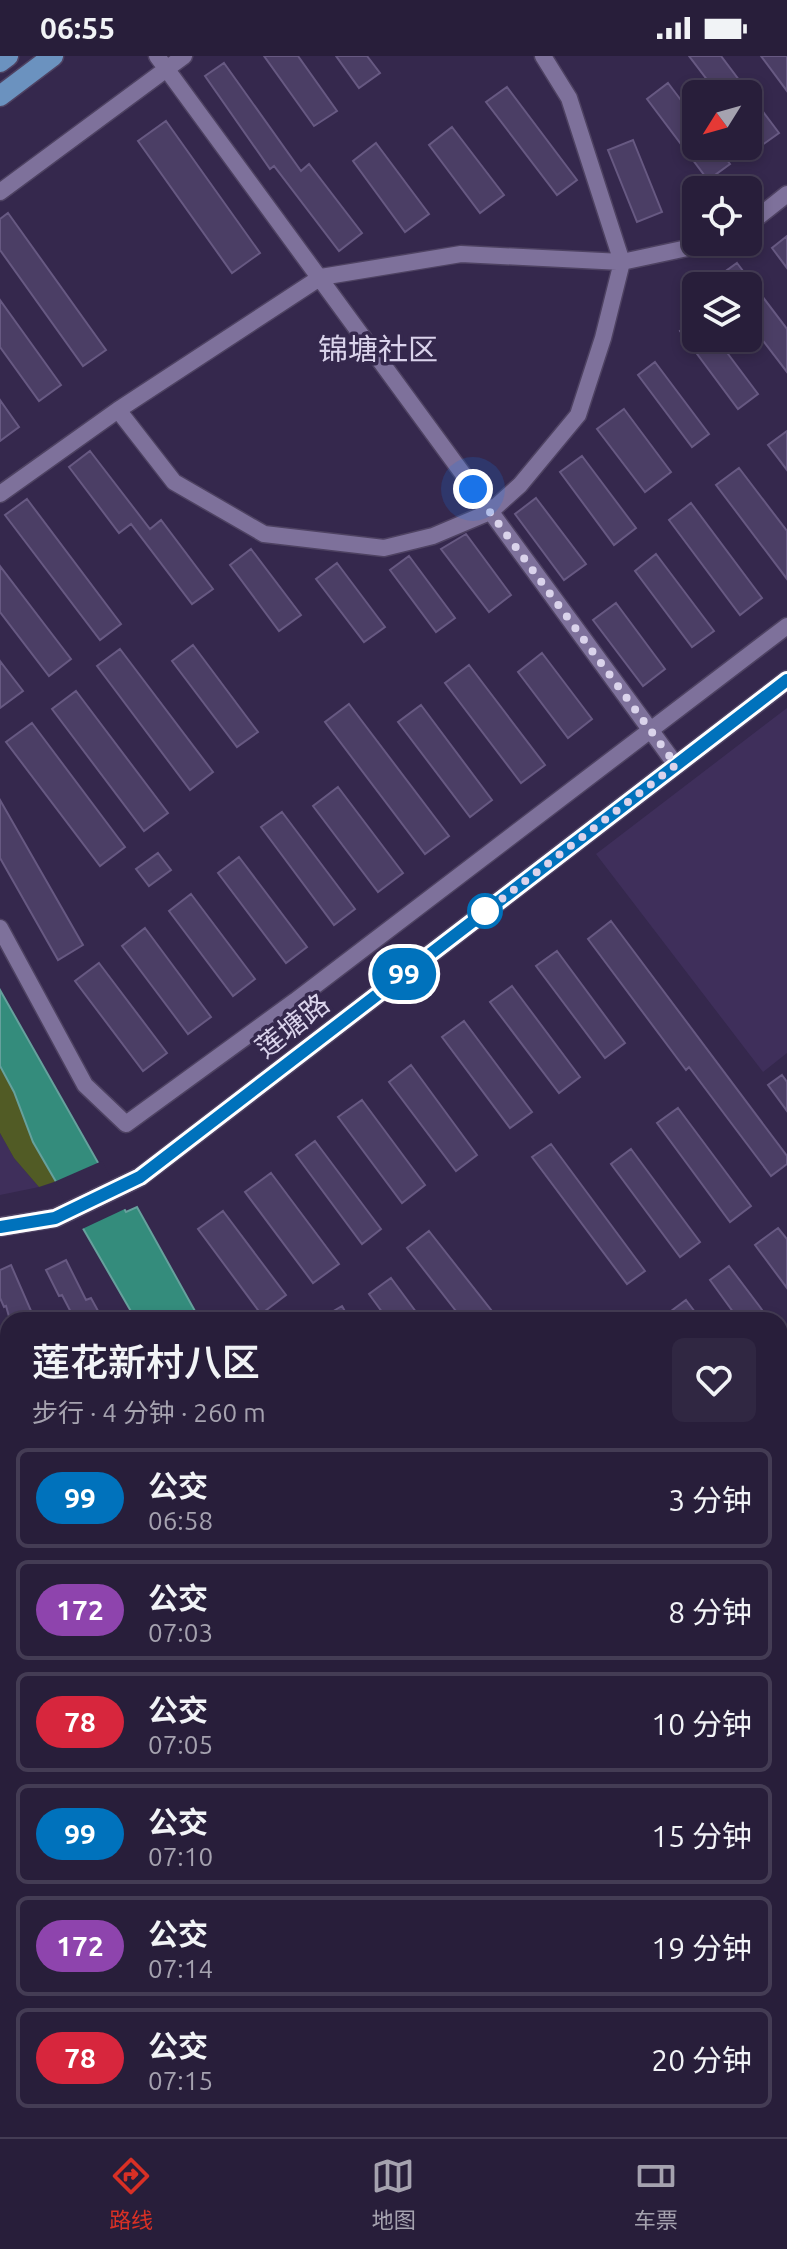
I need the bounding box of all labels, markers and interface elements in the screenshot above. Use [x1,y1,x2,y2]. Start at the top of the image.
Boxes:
text: 06:55 [40,11,115,45]
north arrow [682,80,762,160]
map controls [682,80,762,352]
button: locate [682,176,762,256]
button: layers [682,272,762,352]
district label: 锦塘社区 [318,332,438,366]
your location [453,469,493,509]
unlabelled marker [468,894,502,928]
line badge: 99 [368,948,440,1000]
text: 99 [388,958,420,989]
street label: 莲塘路 [249,987,335,1063]
button: heart [672,1338,756,1422]
text: 莲花新村八区 [32,1341,260,1383]
text: 步行 · 4 分钟 · 260 m [32,1398,266,1427]
text: 公交 [148,1469,208,1503]
text: 99 [64,1482,96,1513]
text: 3 分钟 [668,1483,752,1517]
text: 06:58 [148,1506,213,1535]
text: 公交 [148,1581,208,1615]
text: 172 [56,1594,104,1625]
text: 8 分钟 [668,1595,752,1629]
text: 07:03 [148,1618,213,1647]
text: 公交 [148,1693,208,1727]
text: 78 [64,1706,96,1737]
text: 10 分钟 [651,1707,752,1741]
text: 07:05 [148,1730,213,1759]
text: 公交 [148,1805,208,1839]
text: 99 [64,1818,96,1849]
text: 15 分钟 [651,1819,752,1853]
text: 07:10 [148,1842,213,1871]
text: 公交 [148,1917,208,1951]
text: 172 [56,1930,104,1961]
text: 19 分钟 [651,1931,752,1965]
text: 07:14 [148,1954,213,1983]
text: 公交 [148,2029,208,2063]
text: 78 [64,2042,96,2073]
text: 20 分钟 [651,2043,752,2077]
text: 07:15 [148,2066,213,2095]
tab: 路线 [109,2154,153,2234]
tab: 地图 [371,2154,416,2234]
tab: 车票 [634,2154,678,2234]

